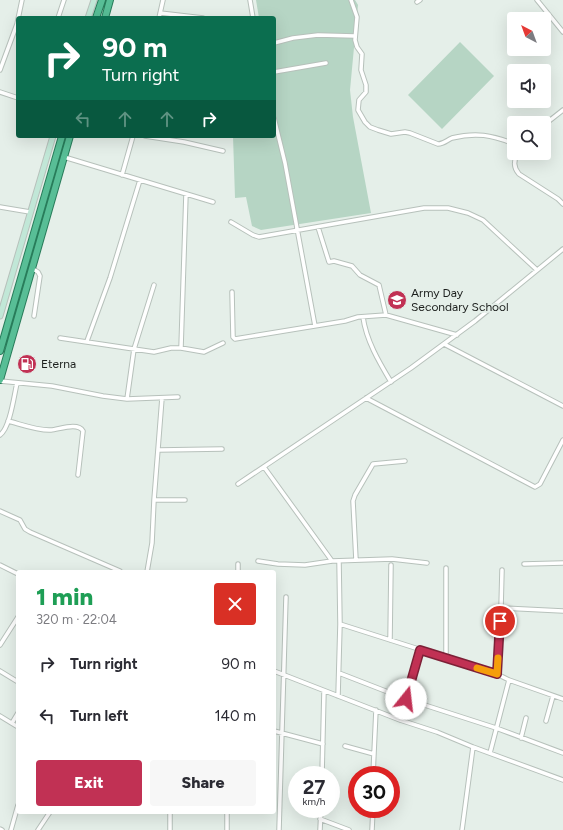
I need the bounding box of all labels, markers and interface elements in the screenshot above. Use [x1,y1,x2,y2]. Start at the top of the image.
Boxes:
north arrow [507,12,551,56]
map controls [507,12,551,160]
text: 90 m [102,30,167,64]
icon: right [36,32,88,84]
text: Turn right [102,64,179,86]
button: sound [507,64,551,108]
icon: left [72,108,94,130]
icon: ahead [114,108,136,130]
icon: ahead [156,108,178,130]
icon: right [198,108,220,130]
button: search [507,116,551,160]
place label: Army Day Secondary School [411,286,509,314]
school or university icon: Army Day Secondary School [386,289,408,311]
fuel station icon: Eterna [16,353,38,375]
place label: Eterna [41,357,76,371]
text: 1 min [36,582,93,611]
button: close [214,583,256,625]
pin [483,604,517,638]
icon: arrive [489,610,511,632]
text: 320 m · 22:04 [36,612,117,627]
icon: right [36,653,58,675]
text: Turn right [70,655,138,673]
text: 90 m [221,655,256,673]
position arrow [385,678,427,720]
icon: left [36,705,58,727]
text: Turn left [70,707,128,725]
text: 140 m [214,707,256,725]
button: Exit [36,760,142,806]
button: Share [150,760,256,806]
speed limit sign: 30 [348,766,400,818]
text: 27 [303,775,325,799]
text: km/h [303,795,325,808]

